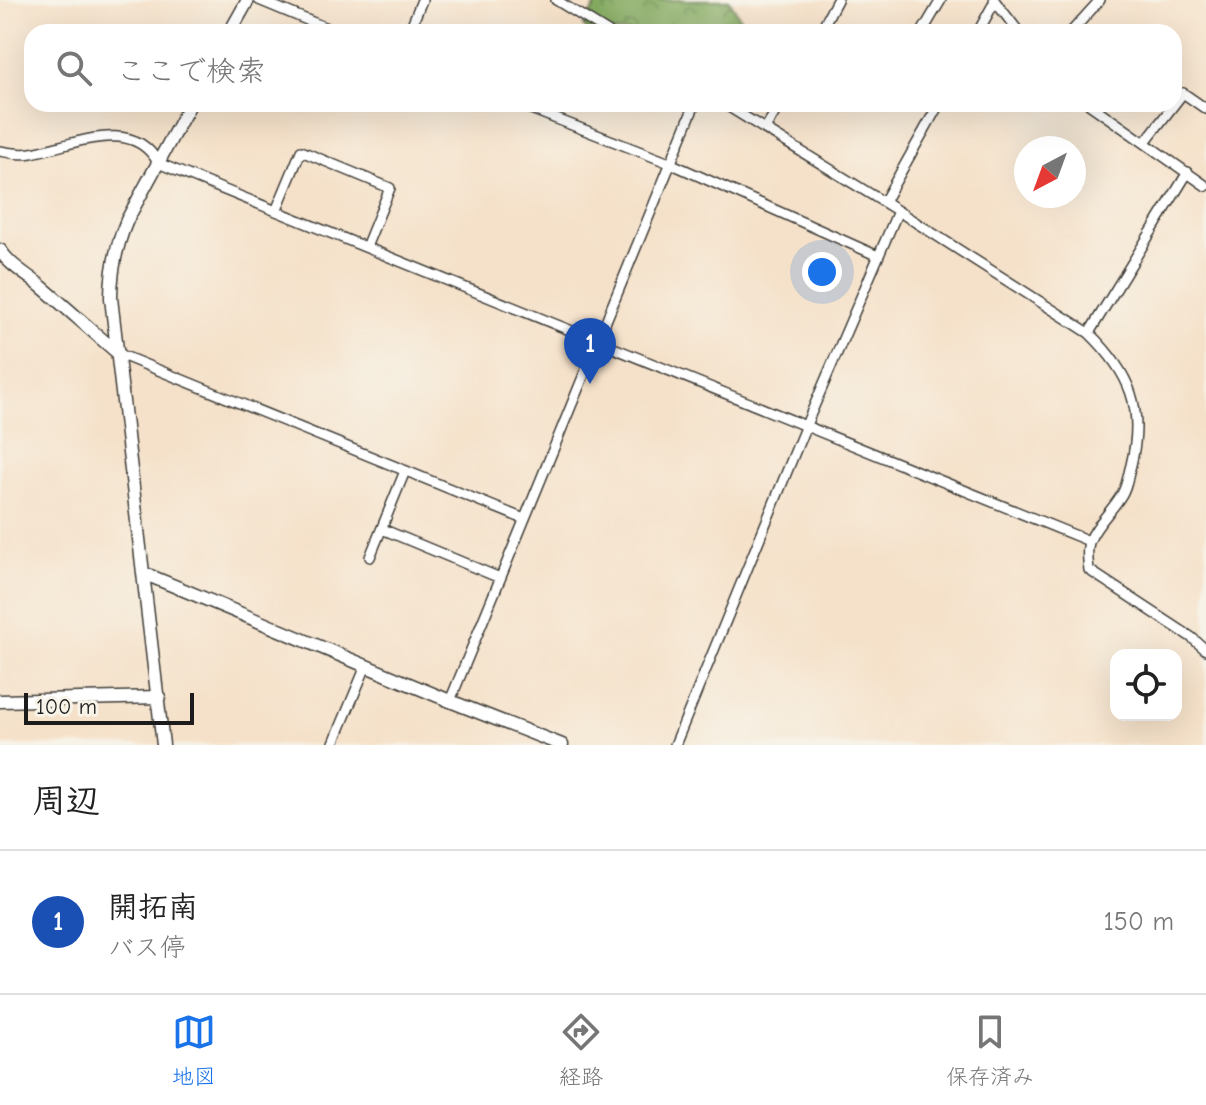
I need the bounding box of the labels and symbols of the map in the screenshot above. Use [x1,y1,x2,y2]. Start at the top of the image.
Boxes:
north arrow [1014,136,1086,208]
your location [802,252,842,292]
pin: 1 [564,318,616,384]
scale bar [24,689,194,725]

